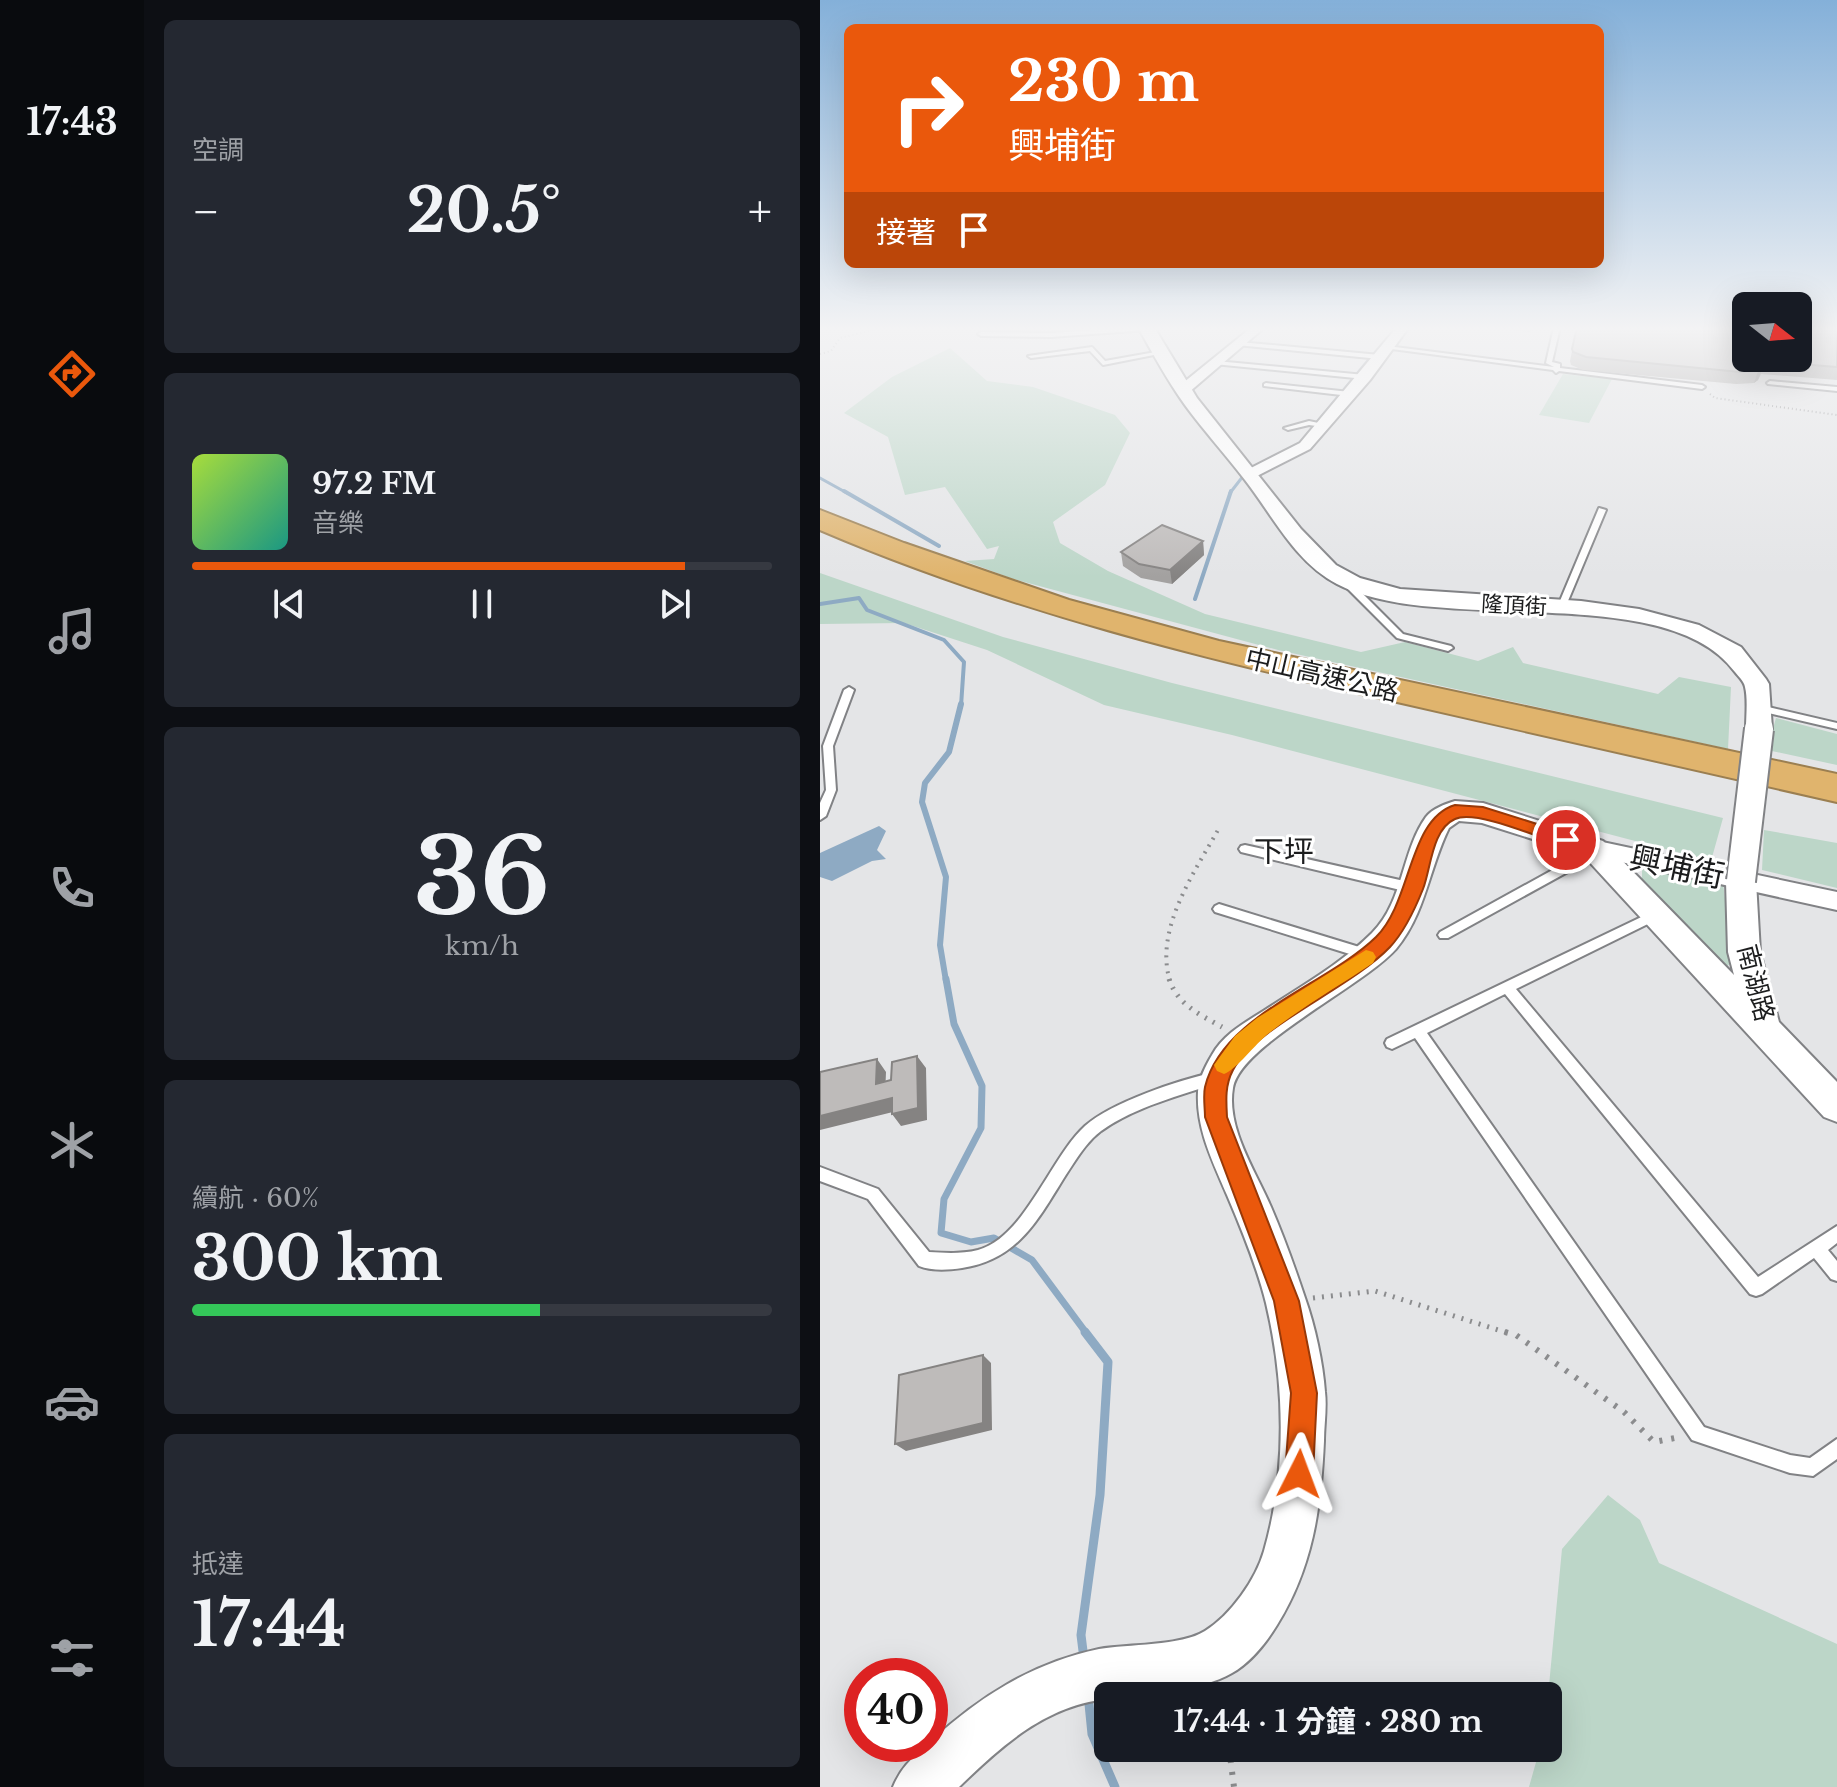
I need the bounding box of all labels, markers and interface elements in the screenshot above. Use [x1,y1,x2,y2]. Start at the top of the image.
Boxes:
text: 230 m [1008,47,1199,116]
icon: right [876,56,980,160]
text: 17:43 [26,100,118,145]
text: 興埔街 [1008,123,1116,168]
text: 空調 [192,134,244,166]
text: 20.5° [407,174,561,248]
text: − [192,184,220,239]
text: + [748,184,772,239]
icon: arrive [952,208,996,252]
text: 接著 [876,214,936,251]
north arrow [1732,292,1812,372]
map controls [1732,292,1812,372]
icon: directions [44,346,100,402]
text: 97.2 FM [312,465,436,502]
text: 音樂 [312,507,364,539]
icon: previous [267,582,311,626]
icon: pause [460,582,504,626]
icon: next [653,582,697,626]
street label: 隆頂街 [1480,590,1548,621]
icon: music [44,603,100,659]
street label: 中山高速公路 [1242,642,1402,708]
pin [1532,806,1600,874]
text: 36 [414,813,550,942]
icon: arrive [1544,818,1588,862]
district label: 下坪 [1254,833,1314,870]
street label: 興埔街 [1626,837,1728,897]
icon: phone [44,860,100,916]
text: km/h [445,930,519,962]
street label: 南湖路 [1731,941,1781,1025]
icon: climate [44,1117,100,1173]
text: 續航 · 60% [192,1182,319,1214]
text: 300 km [192,1222,443,1296]
icon: car [44,1374,100,1430]
position arrow [1257,1432,1341,1516]
text: 抵達 [192,1548,244,1580]
text: 17:44 [192,1588,346,1662]
icon: filters [44,1630,100,1686]
speed limit sign: 40 [844,1658,948,1762]
text: 17:44 · 1 分鐘 · 280 m [1173,1703,1483,1740]

